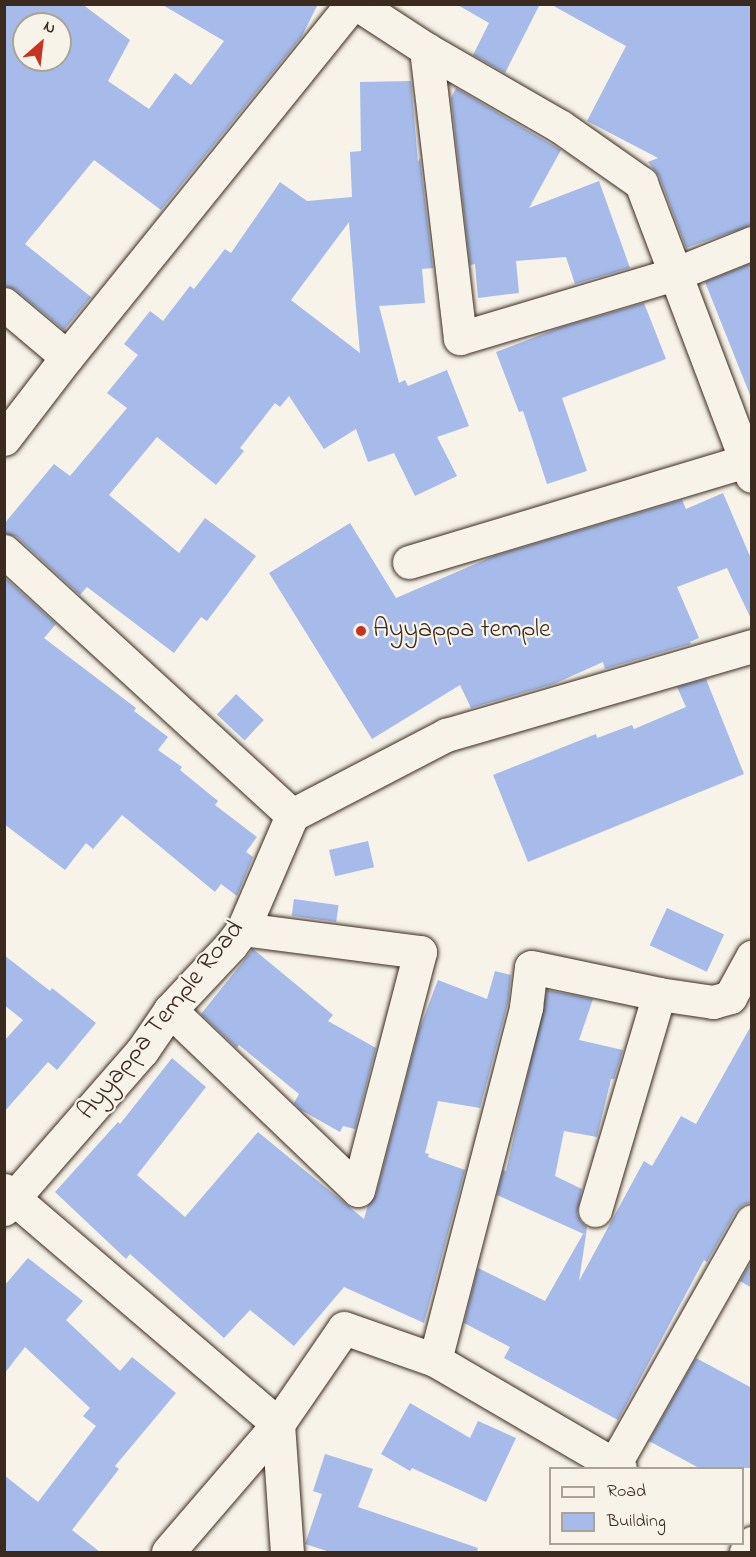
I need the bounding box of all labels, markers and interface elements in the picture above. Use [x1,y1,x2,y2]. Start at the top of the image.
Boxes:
north arrow [12,12,72,72]
text: N [39,15,60,41]
place label: Ayyappa temple [373,615,551,647]
marker: Ayyappa temple [354,624,368,638]
street label: Ayyappa Temple Road [72,915,252,1127]
legend [549,1467,744,1545]
text: Road [607,1479,646,1505]
text: Building [607,1509,666,1535]

